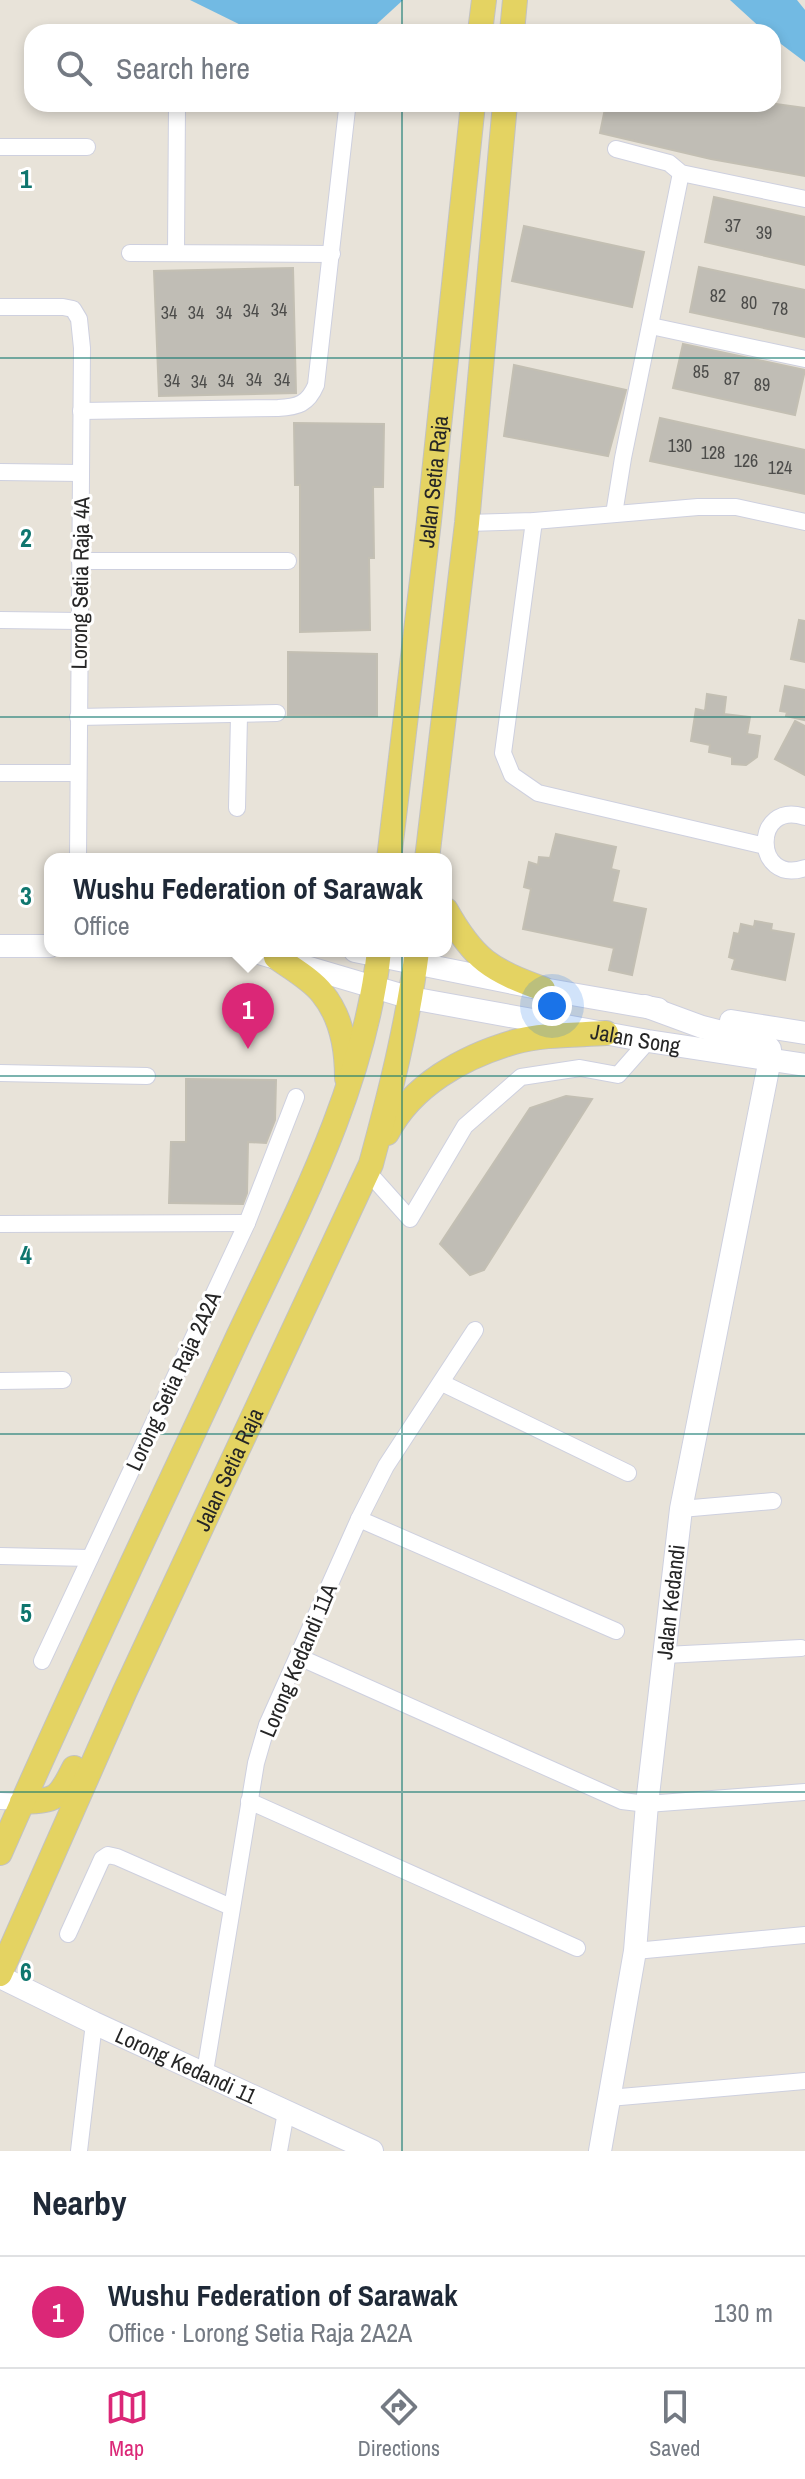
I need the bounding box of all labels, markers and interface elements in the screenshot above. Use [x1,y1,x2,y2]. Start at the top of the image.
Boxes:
search box [24,24,781,112]
icon: search [52,46,96,90]
text: Search here [116,48,250,88]
text: 1 [20,161,32,196]
house number: 37 [725,213,741,238]
house number: 39 [756,220,772,245]
house number: 82 [710,283,726,308]
house number: 80 [741,290,757,315]
house number: 78 [772,296,788,321]
house number: 34 [271,297,287,322]
house number: 34 [243,298,259,323]
house number: 34 [161,300,177,325]
house number: 34 [188,300,204,325]
house number: 34 [216,300,232,325]
house number: 85 [693,359,709,384]
house number: 87 [724,366,740,391]
house number: 34 [246,367,262,392]
house number: 34 [274,367,290,392]
house number: 34 [164,368,180,393]
house number: 34 [218,368,234,393]
house number: 34 [191,369,207,394]
house number: 89 [754,372,770,397]
street label: Jalan Setia Raja [411,414,455,549]
house number: 130 [668,433,692,458]
house number: 128 [701,440,725,465]
house number: 126 [734,448,758,473]
house number: 124 [768,455,792,480]
street label: Lorong Setia Raja 4A [63,496,97,670]
text: 2 [20,520,32,555]
popup [44,853,452,957]
text: Wushu Federation of Sarawak [73,868,423,908]
text: 3 [20,878,32,913]
text: Office [73,908,130,943]
pin: 1 [222,983,274,1049]
your location [532,986,572,1026]
street label: Jalan Song [588,1016,682,1061]
text: 4 [20,1237,32,1272]
street label: Lorong Setia Raja 2A2A [118,1286,228,1476]
street label: Jalan Setia Raja [187,1403,270,1536]
street label: Jalan Kedandi [649,1543,692,1661]
street label: Lorong Kedandi 11A [252,1578,344,1741]
text: 5 [20,1595,32,1630]
text: 6 [20,1954,32,1989]
street label: Lorong Kedandi 11 [111,2020,262,2111]
text: Nearby [32,2180,127,2226]
text: Wushu Federation of Sarawak [108,2275,458,2315]
text: 1 [52,2295,64,2330]
text: 130 m [714,2295,773,2330]
text: Office · Lorong Setia Raja 2A2A [108,2315,412,2350]
tab: Map [105,2385,149,2463]
tab: Directions [358,2385,440,2463]
tab: Saved [649,2385,700,2463]

